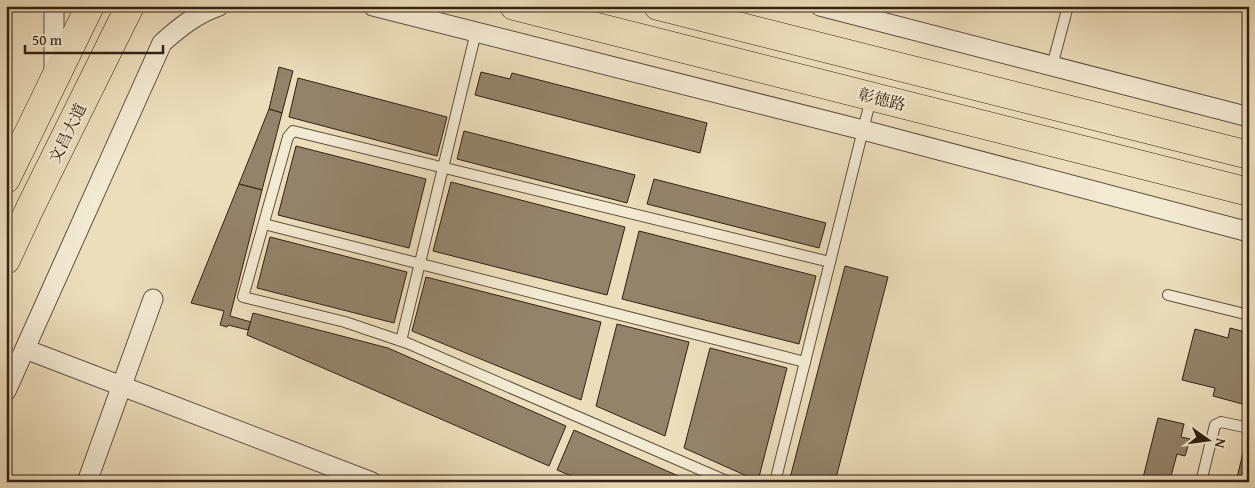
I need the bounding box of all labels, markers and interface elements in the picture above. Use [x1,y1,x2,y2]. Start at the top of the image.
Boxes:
scale bar [25,22,162,54]
text: 50 m [32,29,63,50]
street label: 彰德路 [856,82,908,116]
street label: 文昌大道 [42,99,92,167]
north arrow [1182,416,1232,466]
text: N [1210,436,1231,451]

